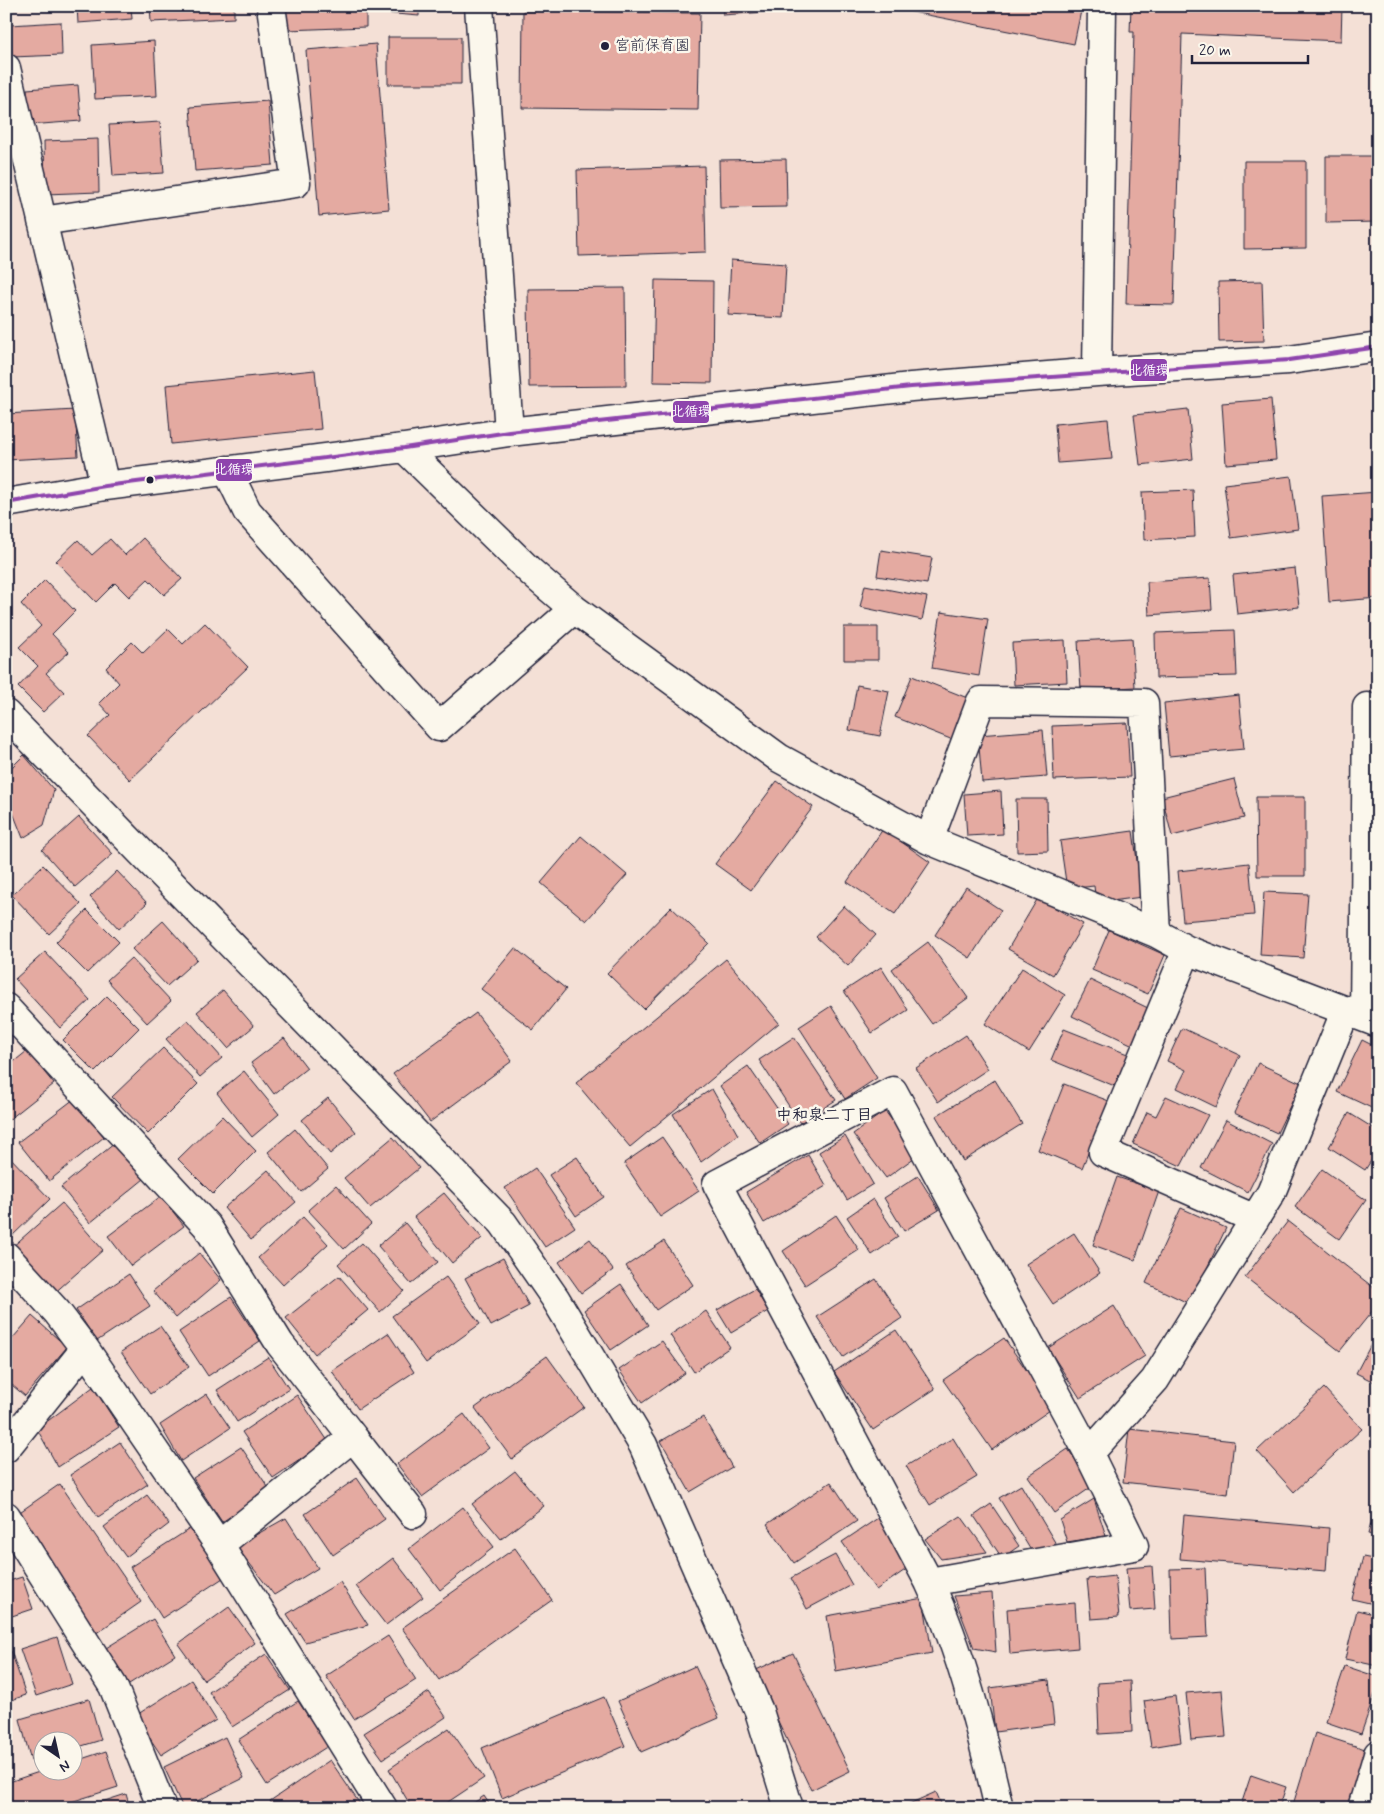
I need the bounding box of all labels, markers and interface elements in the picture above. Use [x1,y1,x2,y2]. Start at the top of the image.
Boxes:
scale bar [1192,32,1308,64]
place label: 宮前保育園 [615,36,690,56]
marker: 宮前保育園 [599,40,611,52]
text: 20 m [1199,41,1231,61]
line badge: 北循環 [1130,358,1168,382]
text: 北循環 [1128,362,1170,380]
line badge: 北循環 [672,400,710,424]
text: 北循環 [670,403,712,421]
line badge: 北循環 [215,458,253,482]
text: 北循環 [213,461,255,479]
unlabelled marker [145,475,155,485]
district label: 中和泉二丁目 [776,1105,872,1126]
north arrow [32,1732,82,1782]
text: N [56,1756,74,1776]

